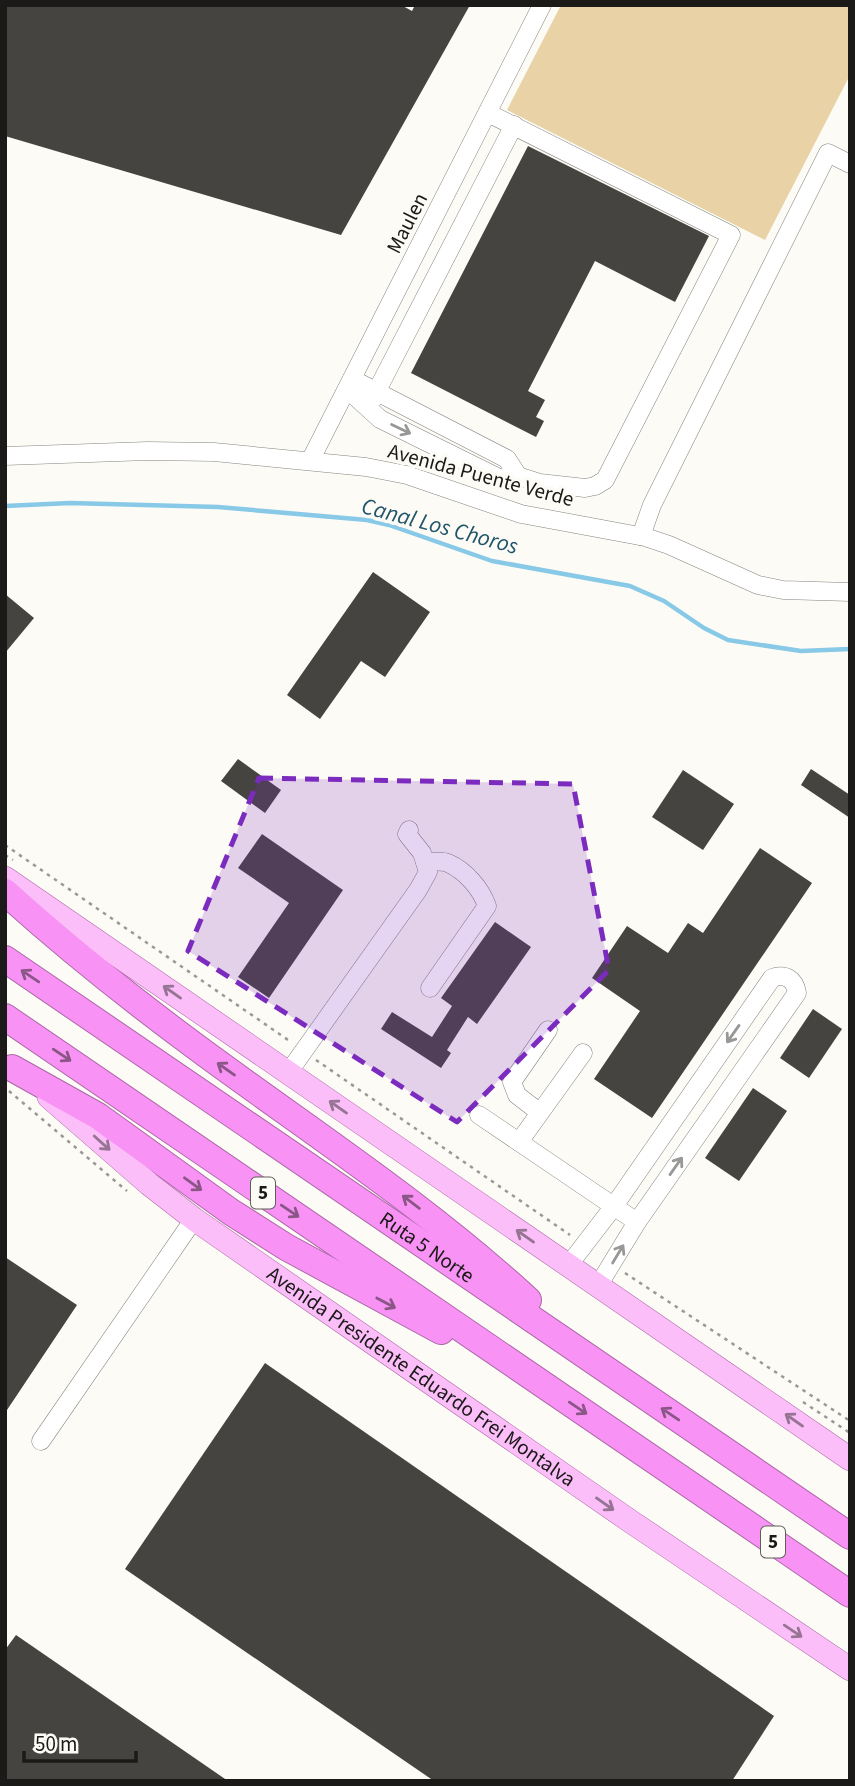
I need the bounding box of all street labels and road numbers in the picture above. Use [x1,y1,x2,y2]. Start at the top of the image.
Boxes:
street label: Maulen [379,187,435,259]
street label: Avenida Puente Verde [385,436,577,514]
road number: 5 [251,1177,275,1208]
street label: Ruta 5 Norte [374,1204,480,1290]
street label: Avenida Presidente Eduardo Frei Montalva [261,1259,582,1494]
road number: 5 [761,1526,785,1558]

